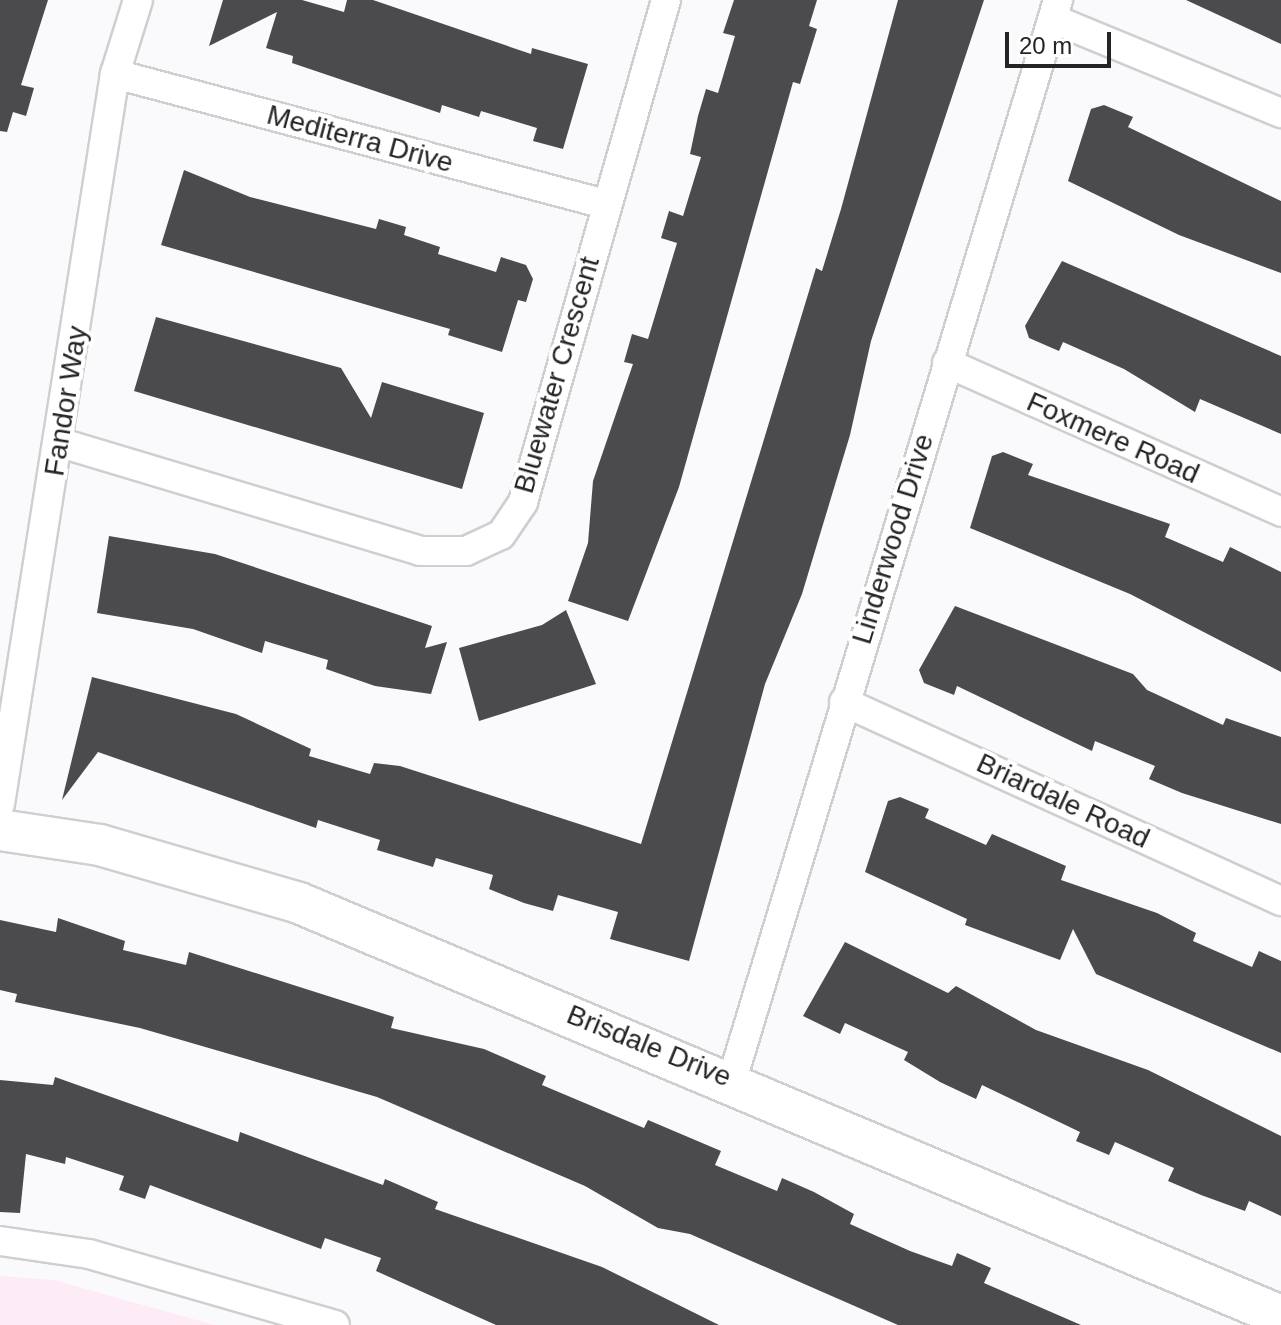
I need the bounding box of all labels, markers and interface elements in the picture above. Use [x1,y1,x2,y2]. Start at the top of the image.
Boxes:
scale bar [1009,16,1115,66]
text: 20 m [1019,32,1072,59]
street label: Mediterra Drive [263,98,457,180]
street label: Bluewater Crescent [507,253,607,497]
street label: Fandor Way [38,324,94,478]
street label: Foxmere Road [1022,385,1204,491]
street label: Linderwood Drive [845,430,941,648]
street label: Briardale Road [971,746,1155,856]
street label: Brisdale Drive [562,998,736,1094]

